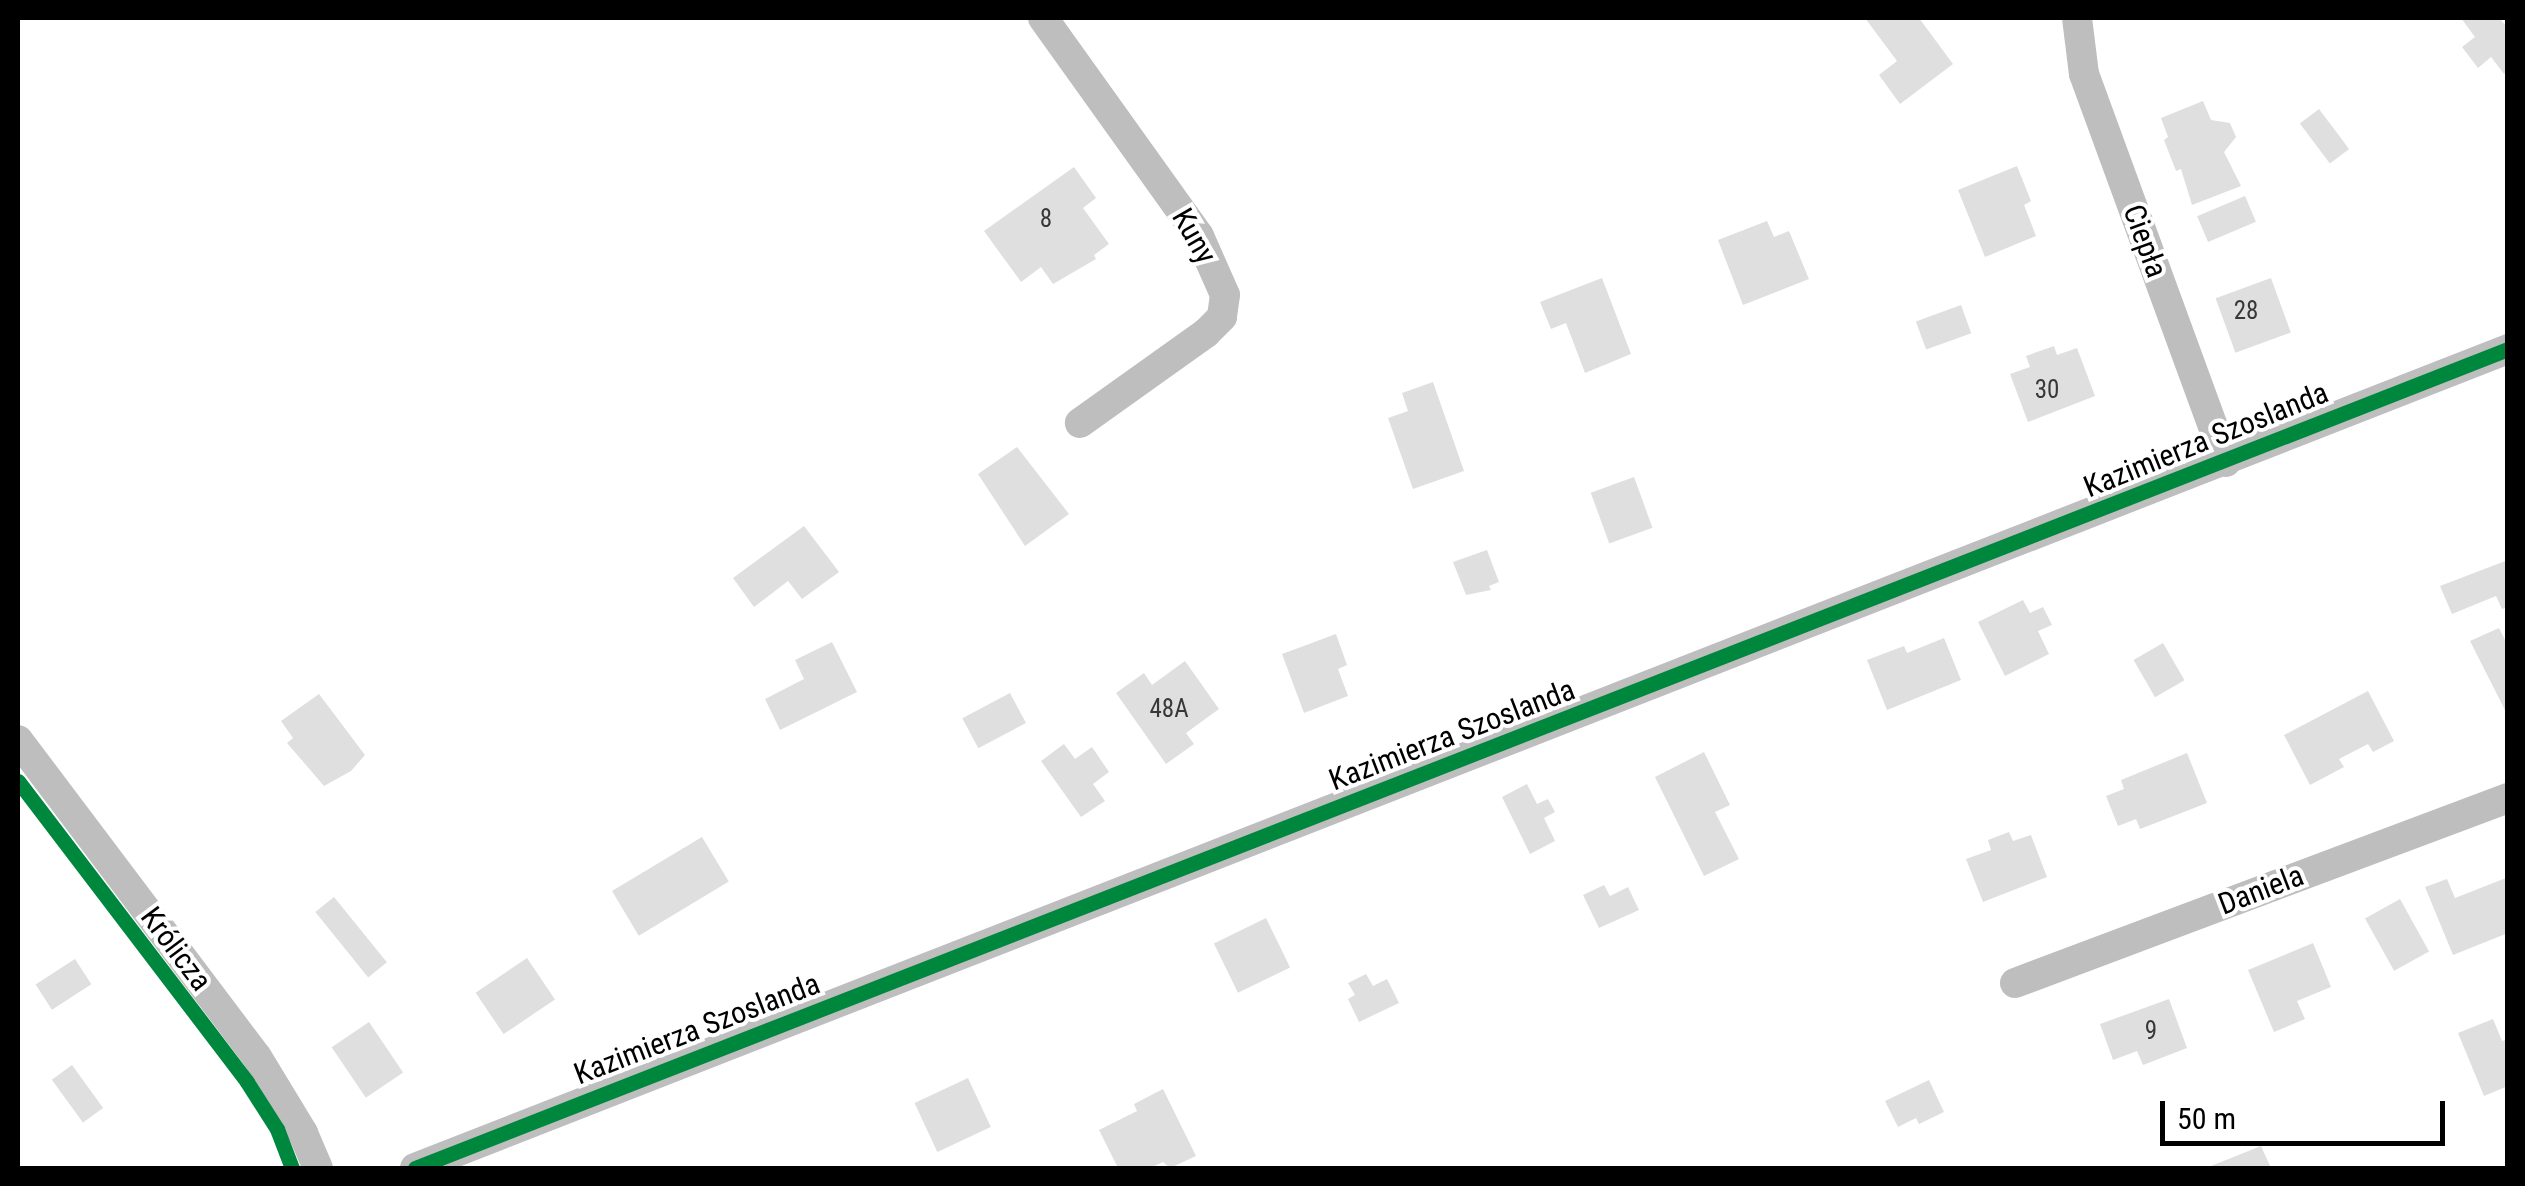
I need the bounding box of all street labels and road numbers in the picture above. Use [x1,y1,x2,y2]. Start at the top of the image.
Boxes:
street label: Ciepła [2115,200,2175,282]
street label: Kuny [1164,202,1224,270]
street label: Kazimierza Szoslanda [2079,375,2333,505]
street label: Kazimierza Szoslanda [1324,672,1580,798]
street label: Daniela [2213,857,2309,923]
street label: Królicza [133,900,219,998]
street label: Kazimierza Szoslanda [569,966,825,1092]

